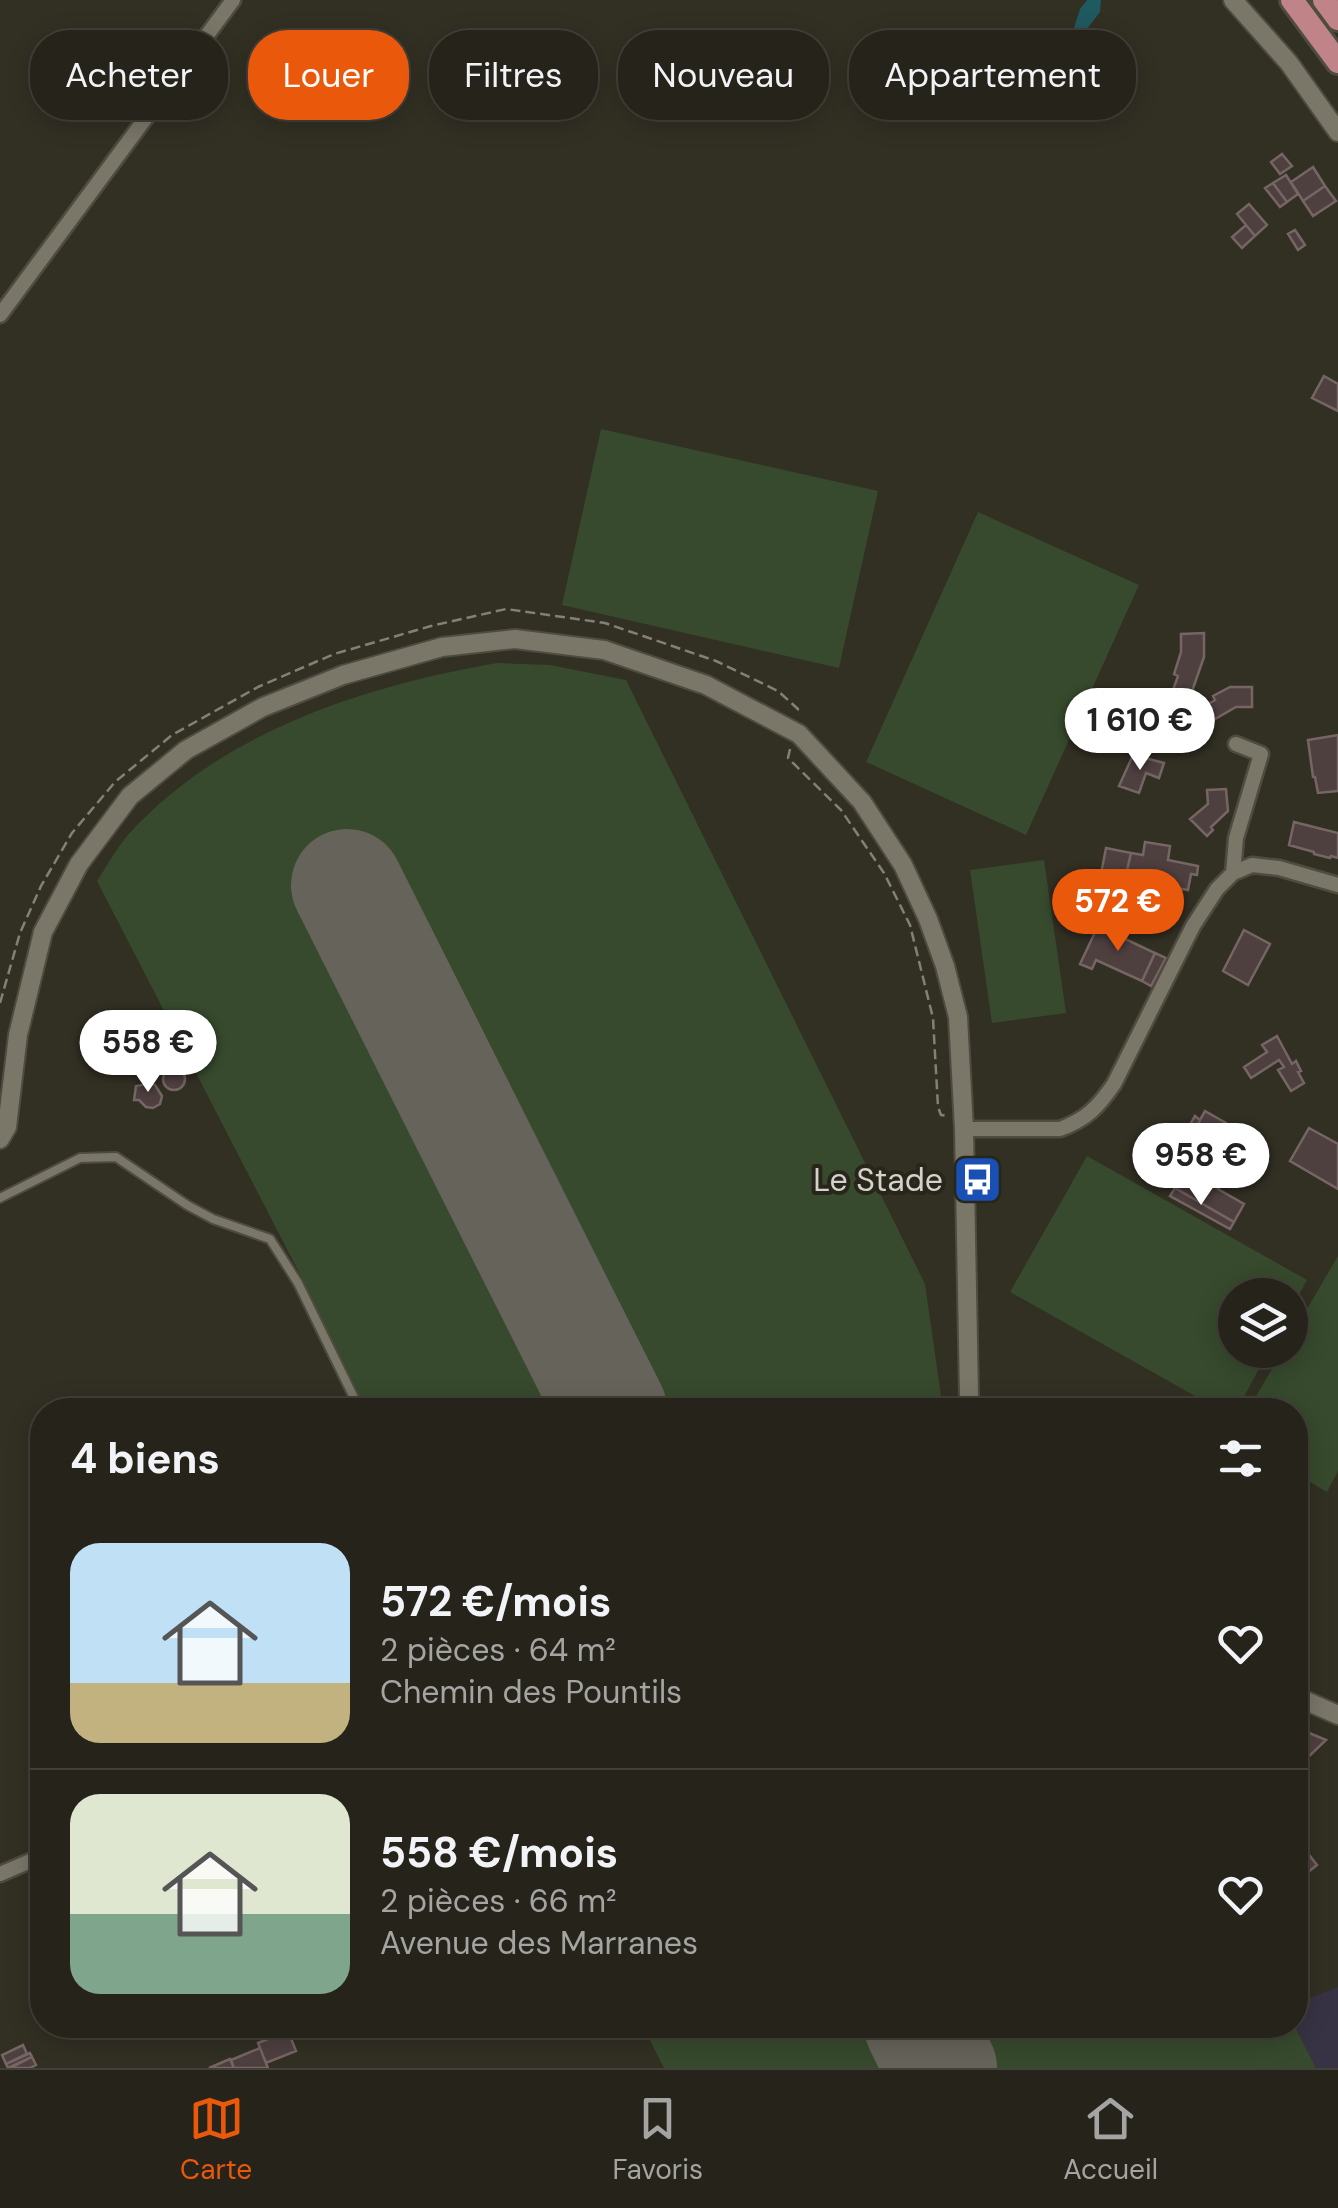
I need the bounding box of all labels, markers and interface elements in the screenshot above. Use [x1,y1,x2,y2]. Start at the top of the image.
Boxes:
chip: Acheter [30,30,228,120]
chip: Louer [248,30,409,120]
chip: Filtres [429,30,598,120]
chip: Nouveau [618,30,829,120]
chip: Appartement [849,30,1136,120]
pin: 1 610 € [1048,688,1232,773]
text: 1 610 € [1087,699,1193,741]
pin: 572 € [1048,869,1188,954]
text: 572 € [1074,880,1162,922]
pin: 558 € [78,1010,218,1095]
text: 558 € [102,1021,194,1063]
pin: 958 € [1131,1123,1271,1208]
text: 958 € [1154,1134,1248,1176]
bus stop icon: Le Stade [952,1154,1004,1206]
place label: Le Stade [813,1159,943,1201]
map controls [1218,1278,1308,1368]
button: layers [1218,1278,1308,1368]
text: 4 biens [70,1431,220,1486]
icon: filters [1213,1431,1268,1486]
text: 572 €/mois [380,1574,611,1629]
icon: home [150,1583,270,1703]
icon: heart [1213,1616,1268,1671]
text: 2 pièces · 64 m² [380,1629,616,1671]
text: Chemin des Pountils [380,1671,682,1713]
text: 558 €/mois [380,1825,618,1880]
icon: home [150,1834,270,1954]
icon: heart [1213,1867,1268,1922]
text: 2 pièces · 66 m² [380,1880,617,1922]
text: Avenue des Marranes [380,1922,698,1964]
tab: Carte [180,2091,252,2188]
tab: Favoris [612,2091,703,2188]
tab: Accueil [1063,2091,1158,2188]

